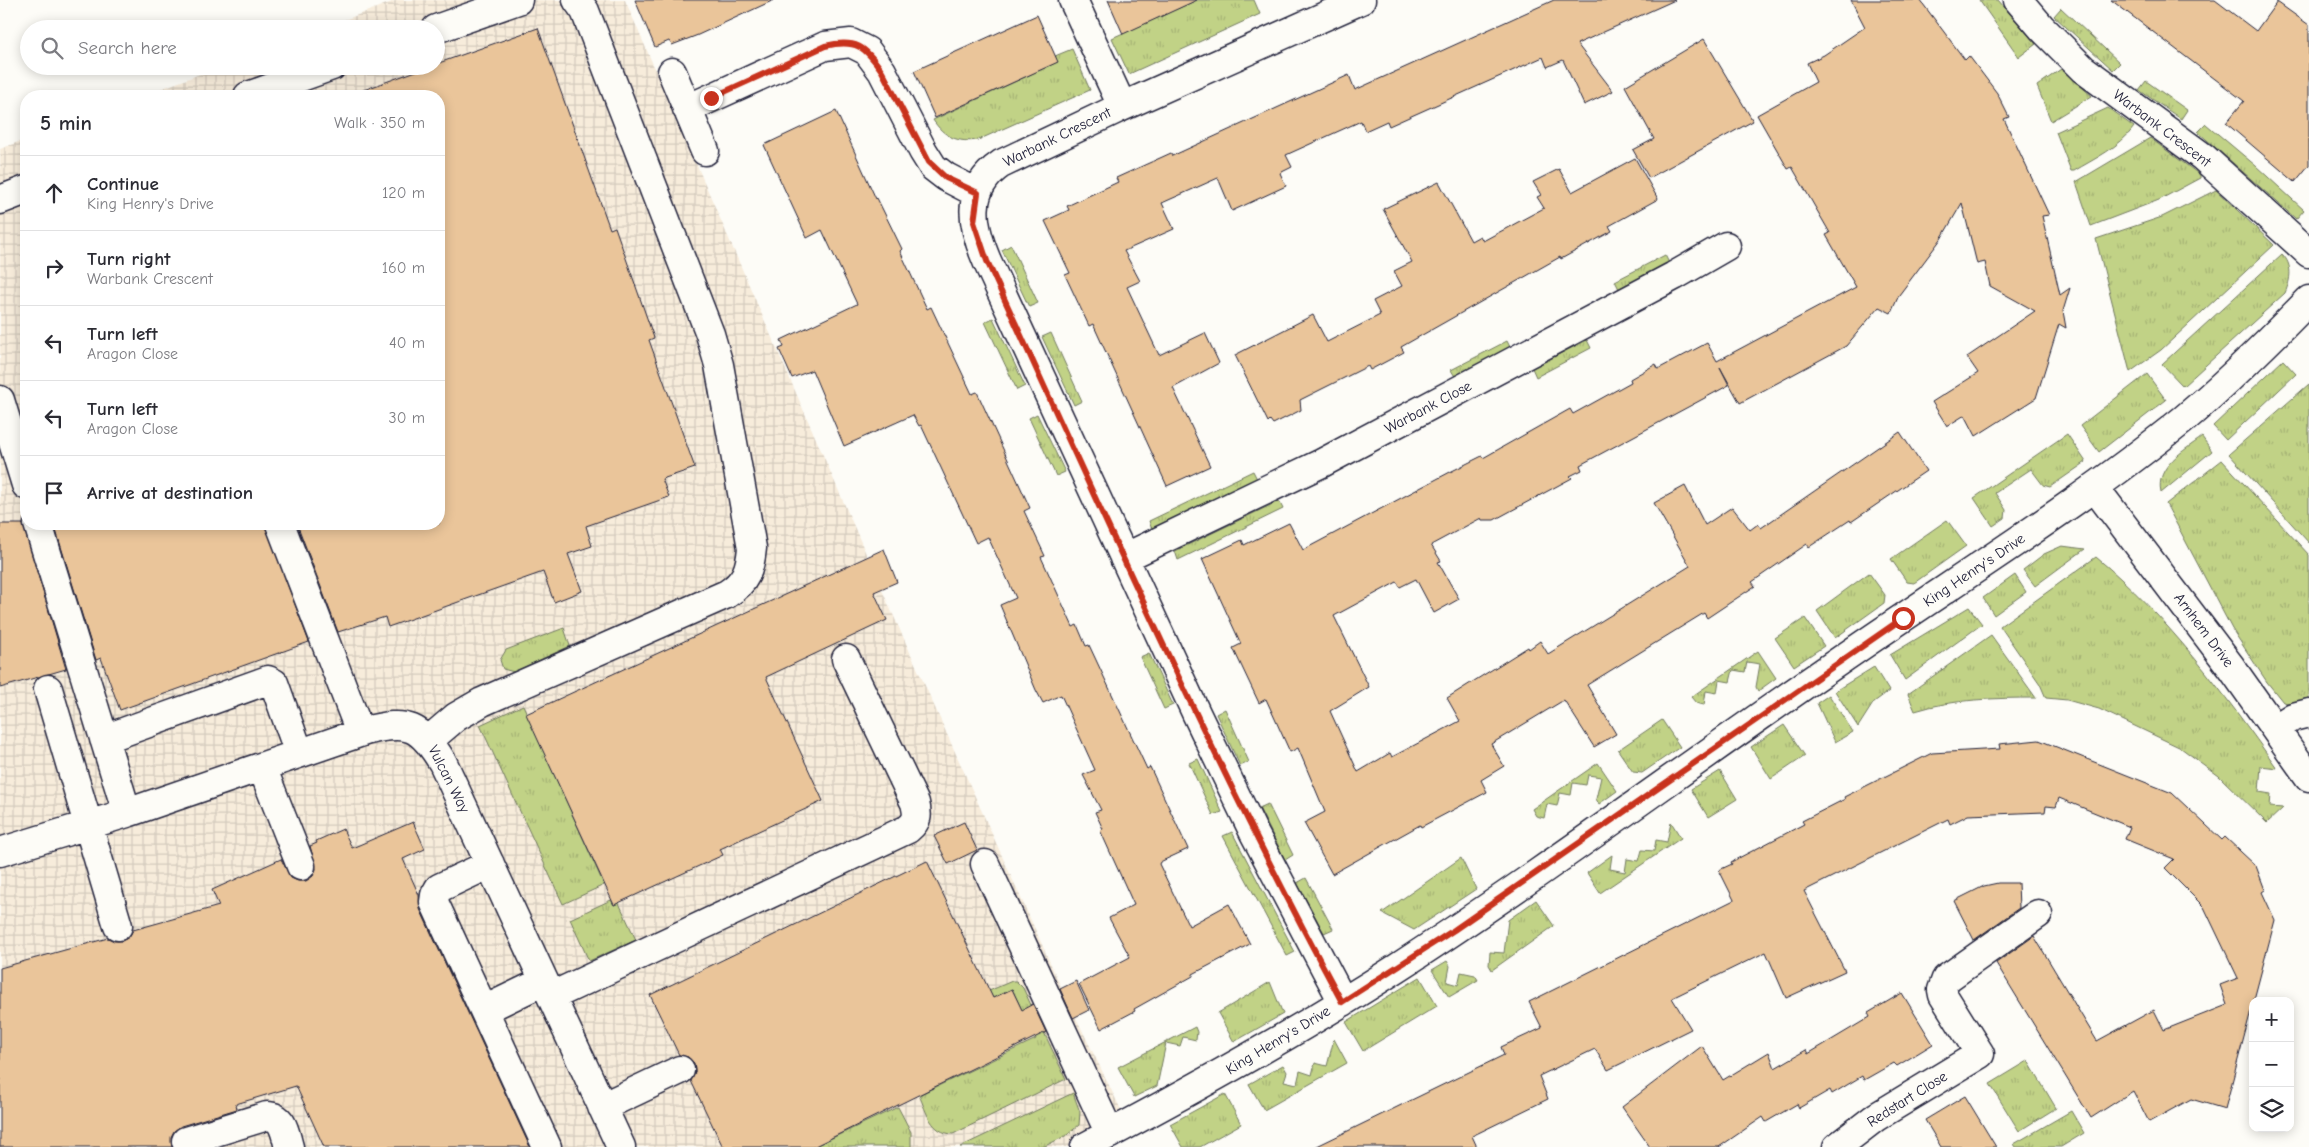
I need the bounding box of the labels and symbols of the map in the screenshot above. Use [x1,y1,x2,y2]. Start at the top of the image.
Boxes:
street label: Warbank Crescent [2109,85,2215,171]
route end [700,87,723,110]
street label: Warbank Crescent [1000,103,1115,171]
street label: Warbank Close [1381,376,1475,437]
street label: King Henry's Drive [1920,529,2029,611]
street label: Arnhem Drive [2170,589,2238,671]
route start [1892,607,1915,630]
street label: Vulcan Way [424,742,474,816]
street label: King Henry's Drive [1222,1001,1334,1078]
street label: Redstart Close [1863,1067,1951,1131]

